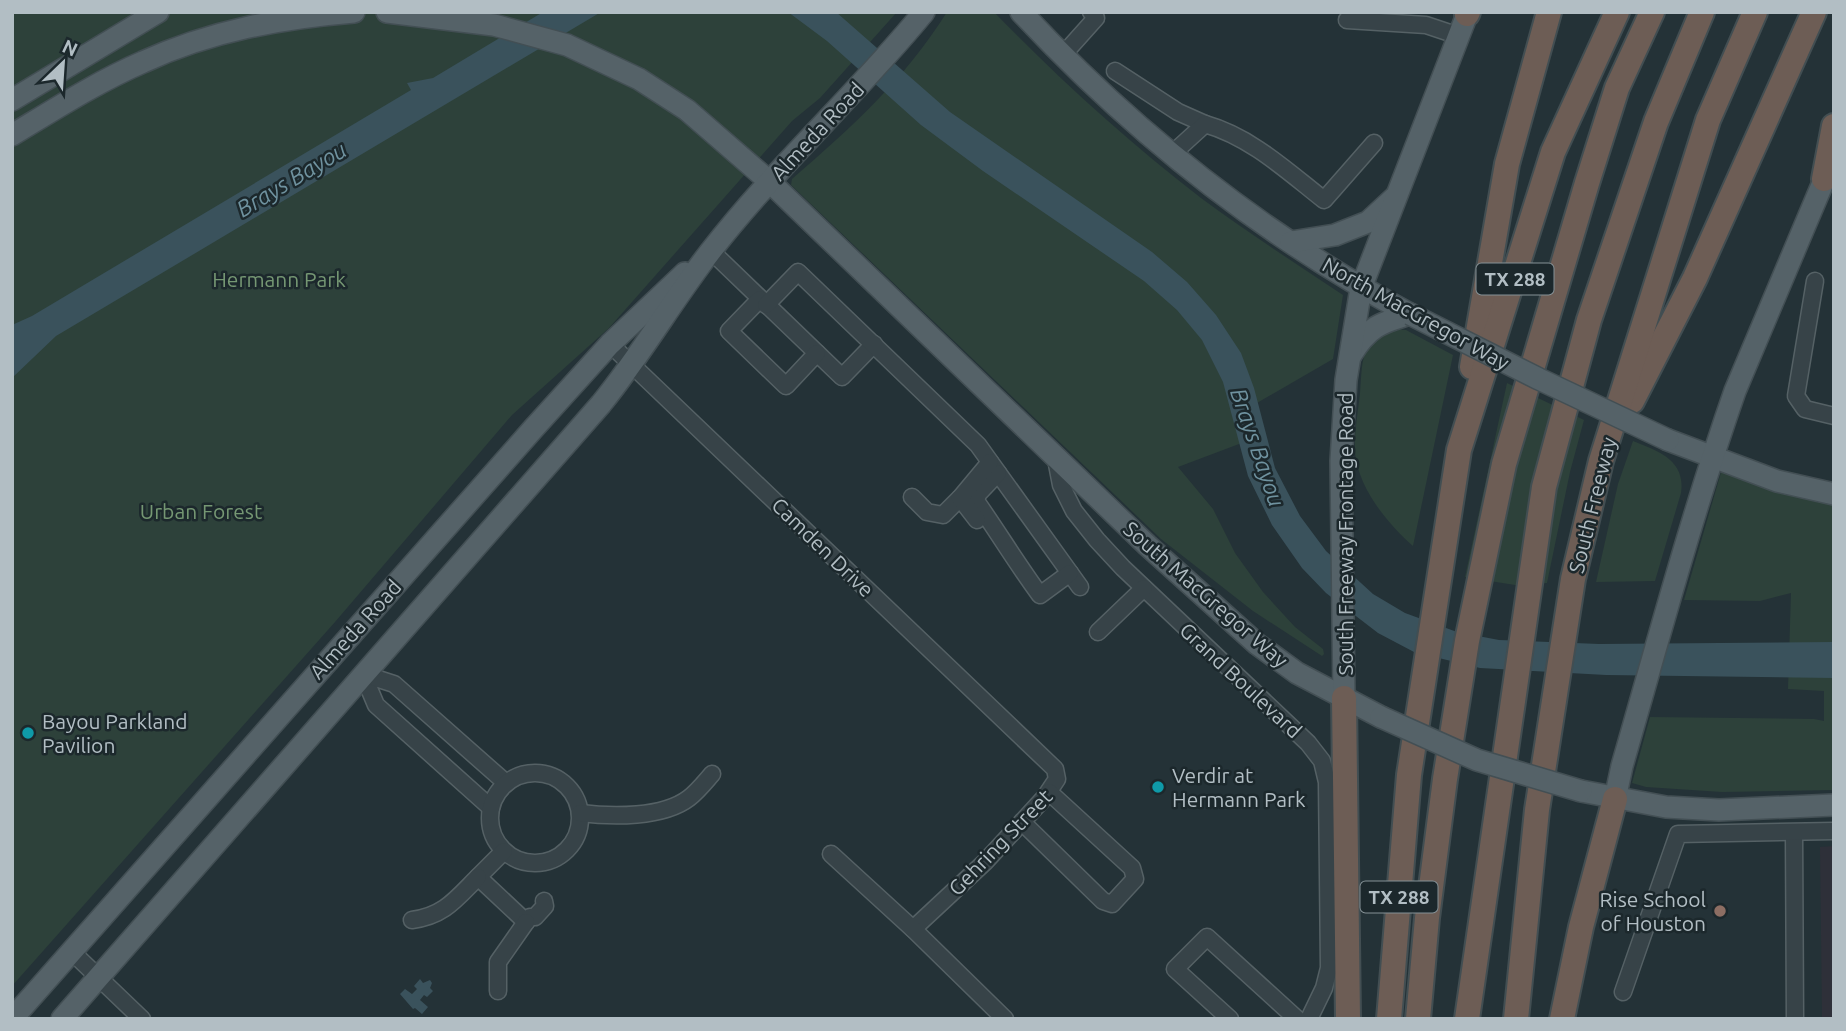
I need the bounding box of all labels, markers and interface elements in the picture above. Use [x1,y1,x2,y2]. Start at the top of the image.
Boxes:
north arrow [28,28,98,98]
text: N [59,35,81,61]
street label: Almeda Road [766,77,868,185]
water label: Brays Bayou [232,136,350,222]
street label: North MacGregor Way [1319,252,1513,374]
road number: TX 288 [1476,264,1554,294]
park label: Hermann Park [212,267,346,291]
water label: Brays Bayou [1226,385,1290,509]
street label: South Freeway Frontage Road [1333,393,1357,675]
street label: South Freeway [1564,435,1620,575]
street label: Camden Drive [767,492,879,602]
park label: Urban Forest [140,499,262,523]
street label: South MacGregor Way [1119,516,1293,672]
street label: Almeda Road [304,574,406,684]
street label: Grand Boulevard [1175,617,1307,743]
place label: Bayou Parkland Pavilion [42,709,188,757]
marker: Bayou Parkland Pavilion [20,725,36,741]
place label: Verdir at Hermann Park [1172,763,1306,811]
marker: Verdir at Hermann Park [1150,779,1166,795]
street label: Gehring Street [943,784,1057,900]
road number: TX 288 [1360,882,1438,912]
place label: Rise School of Houston [1599,887,1706,935]
marker: Rise School of Houston [1712,903,1728,919]

